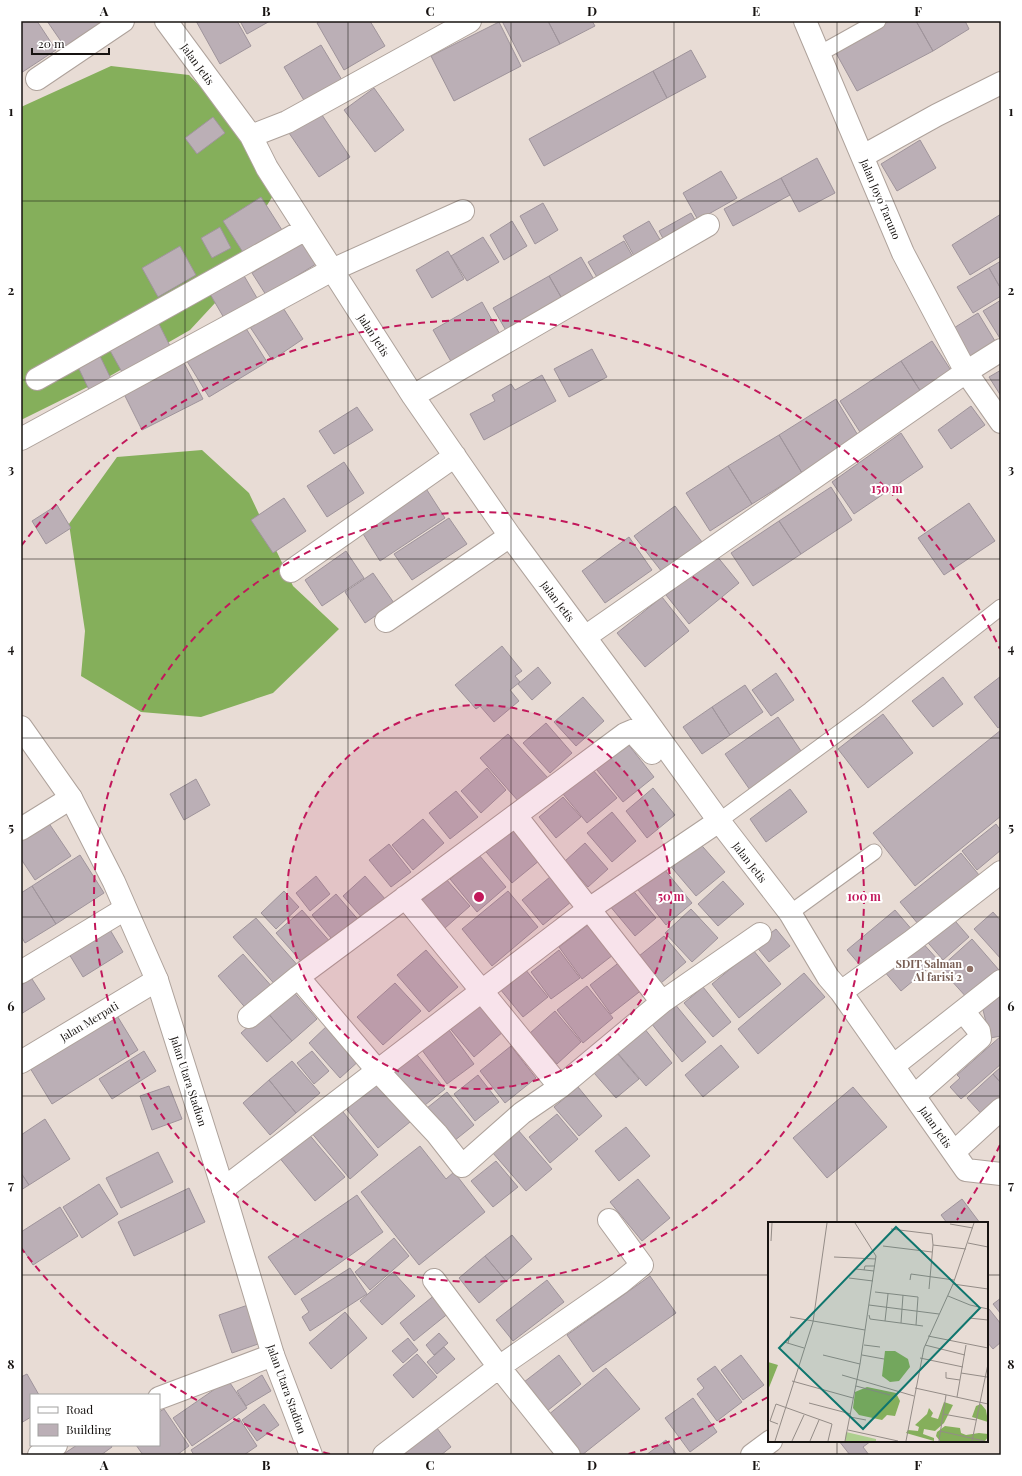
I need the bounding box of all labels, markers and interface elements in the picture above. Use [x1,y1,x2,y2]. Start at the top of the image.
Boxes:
text: A [99,2,109,19]
text: B [262,2,271,19]
text: C [425,2,435,19]
text: D [587,2,597,19]
text: E [752,2,760,19]
text: F [914,2,922,19]
scale bar [32,30,109,56]
text: 20 m [38,35,65,51]
street label: Jalan Jetis [177,39,218,88]
text: 1 [9,102,14,119]
text: 1 [1009,102,1014,119]
street label: Jalan Joyo Taruno [857,156,905,242]
text: 2 [8,281,15,298]
text: 2 [1008,281,1015,298]
street label: Jalan Jetis [354,310,393,359]
text: 3 [8,460,14,477]
text: 3 [1008,460,1014,477]
text: 150 m [871,480,903,496]
street label: Jalan Jetis [537,577,578,625]
text: 4 [8,639,15,656]
text: 4 [1008,639,1015,656]
text: 5 [8,818,14,835]
text: 5 [1008,818,1014,835]
street label: Jalan Jetis [729,838,771,885]
text: 50 m [658,888,685,904]
text: 100 m [847,888,881,904]
centre of rings [472,890,486,904]
place label: SDIT Salman Al farisi 2 [895,956,962,984]
marker: SDIT Salman Al farisi 2 [965,964,975,974]
text: 6 [7,997,15,1014]
text: 6 [1007,997,1015,1014]
street label: Jalan Merpati [56,998,121,1045]
street label: Jalan Utara Stadion [167,1033,211,1128]
street label: Jalan Jetis [916,1102,956,1151]
text: 7 [8,1176,14,1193]
text: 7 [1008,1176,1014,1193]
inset map [768,1222,988,1442]
street label: Jalan Utara Stadion [264,1341,310,1436]
text: 8 [7,1355,15,1372]
text: 8 [1007,1355,1015,1372]
legend [30,1394,160,1446]
text: Road [66,1401,93,1417]
text: Building [66,1421,112,1437]
text: A [99,1456,109,1473]
text: B [262,1456,271,1473]
text: C [425,1456,435,1473]
text: D [587,1456,597,1473]
text: E [752,1456,760,1473]
text: F [914,1456,922,1473]

